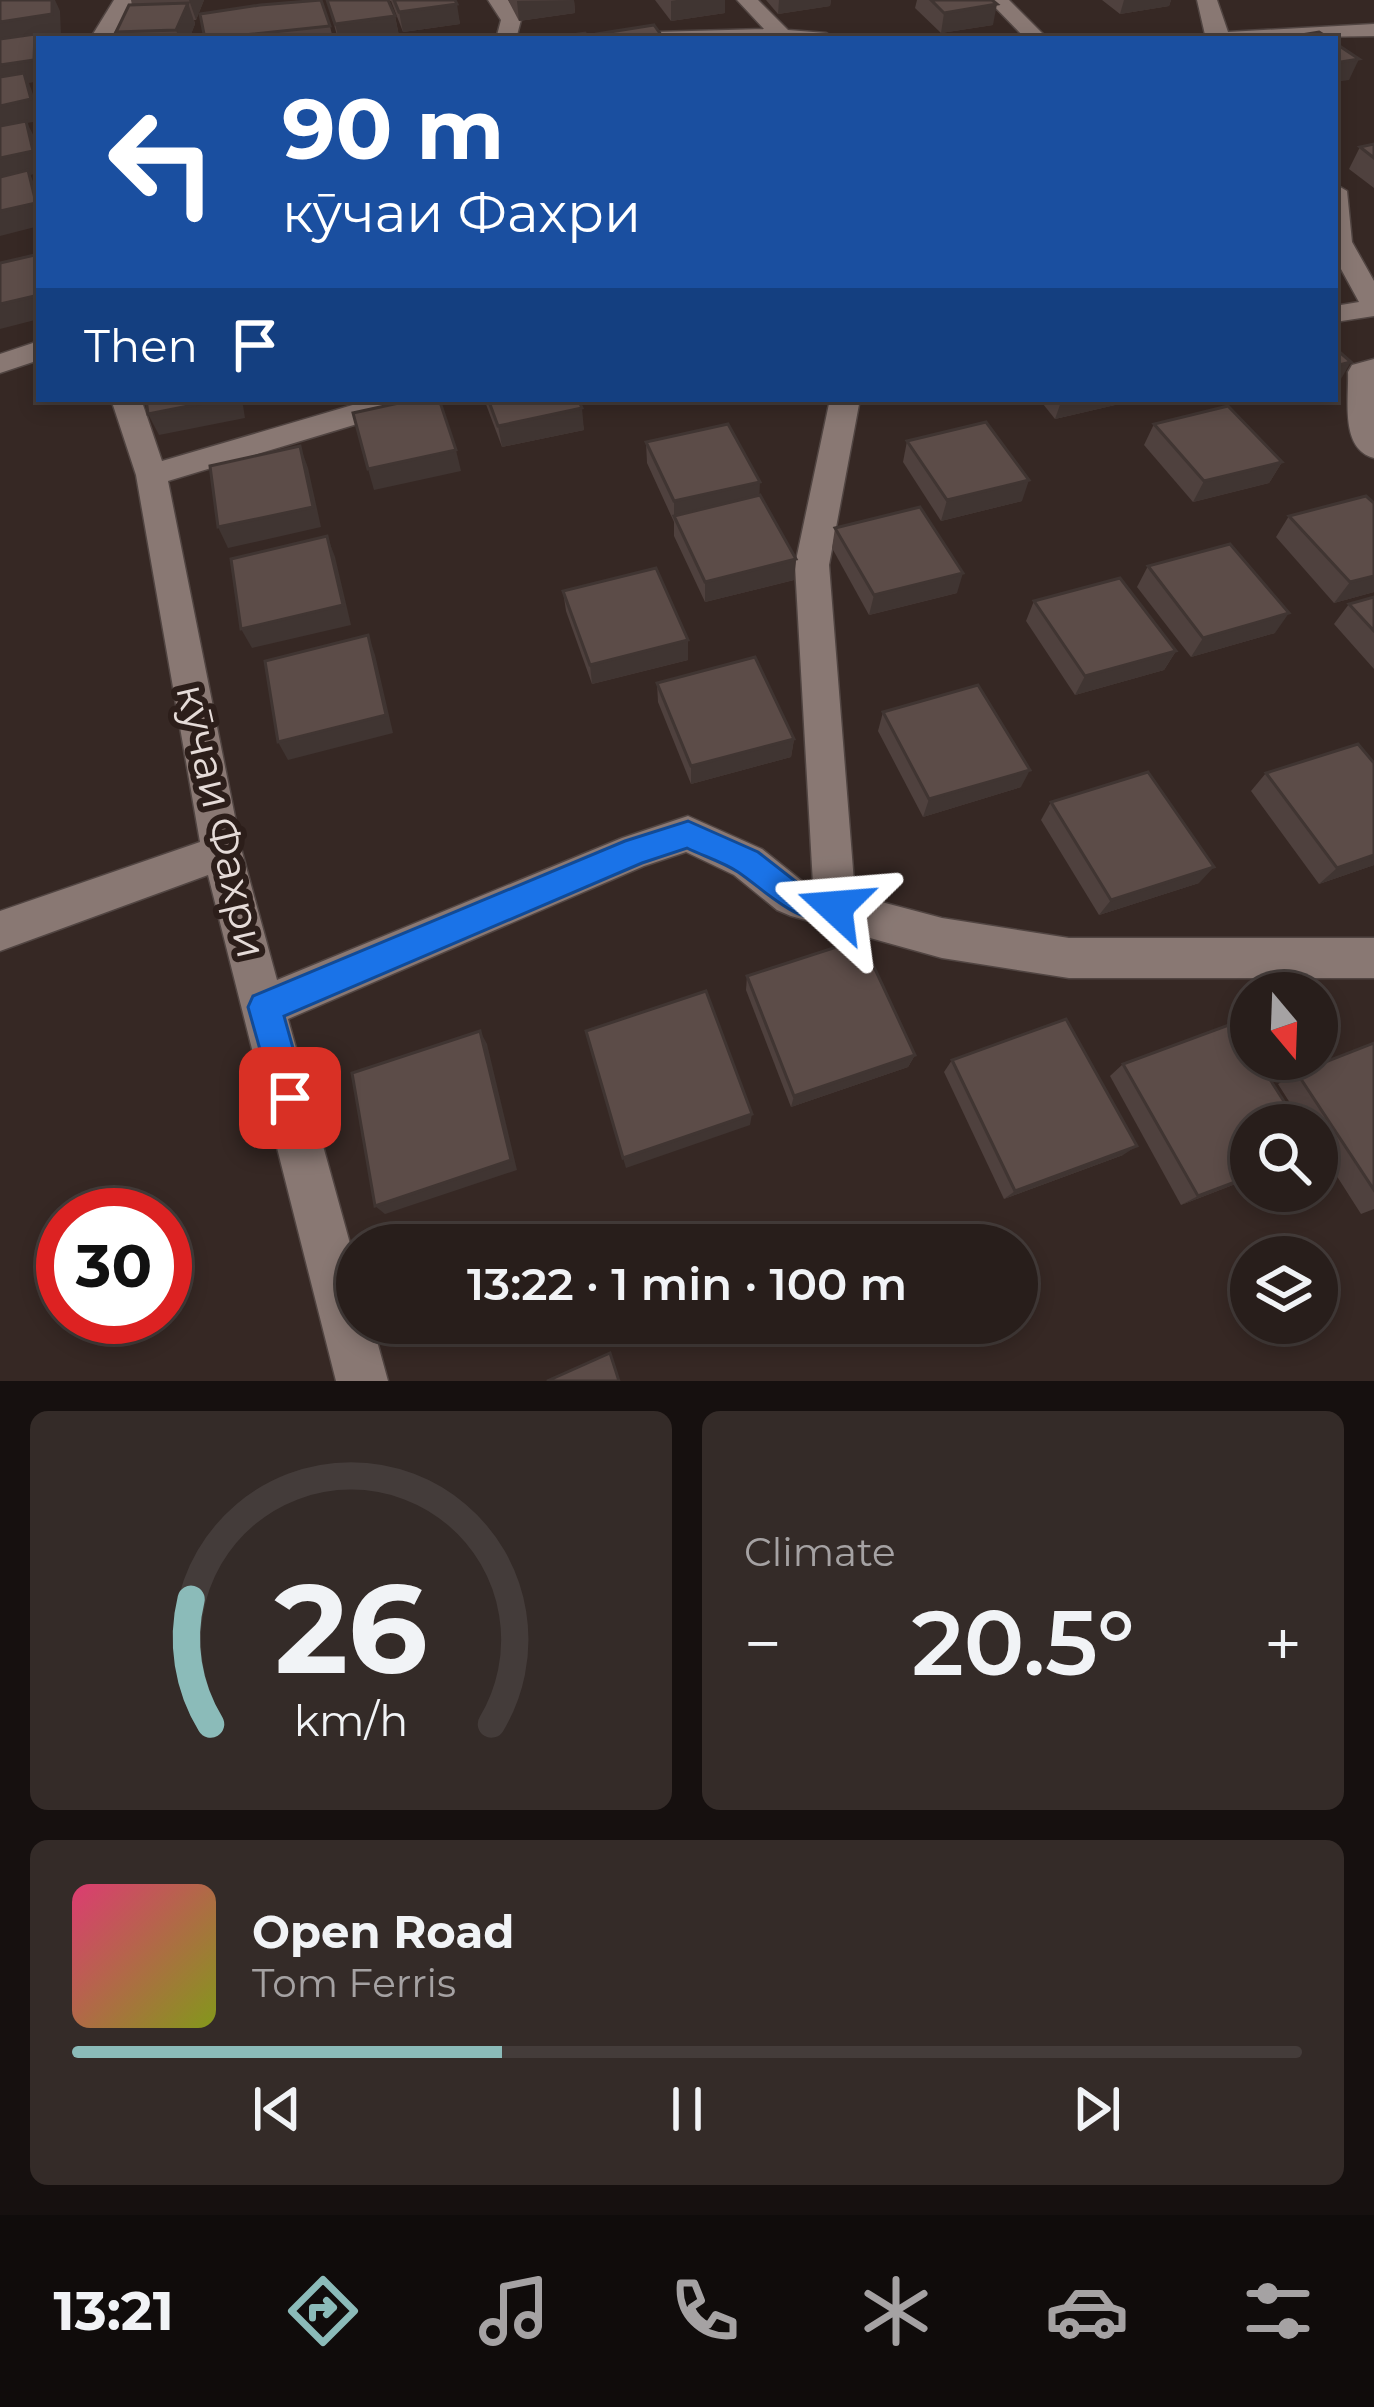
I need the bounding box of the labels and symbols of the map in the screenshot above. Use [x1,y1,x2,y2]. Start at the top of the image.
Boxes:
street label: кӯчаи Фахри [165,679,279,963]
position arrow [772,844,898,970]
north arrow [1230,972,1338,1080]
pin [239,1047,341,1149]
speed limit sign: 30 [36,1188,192,1344]

